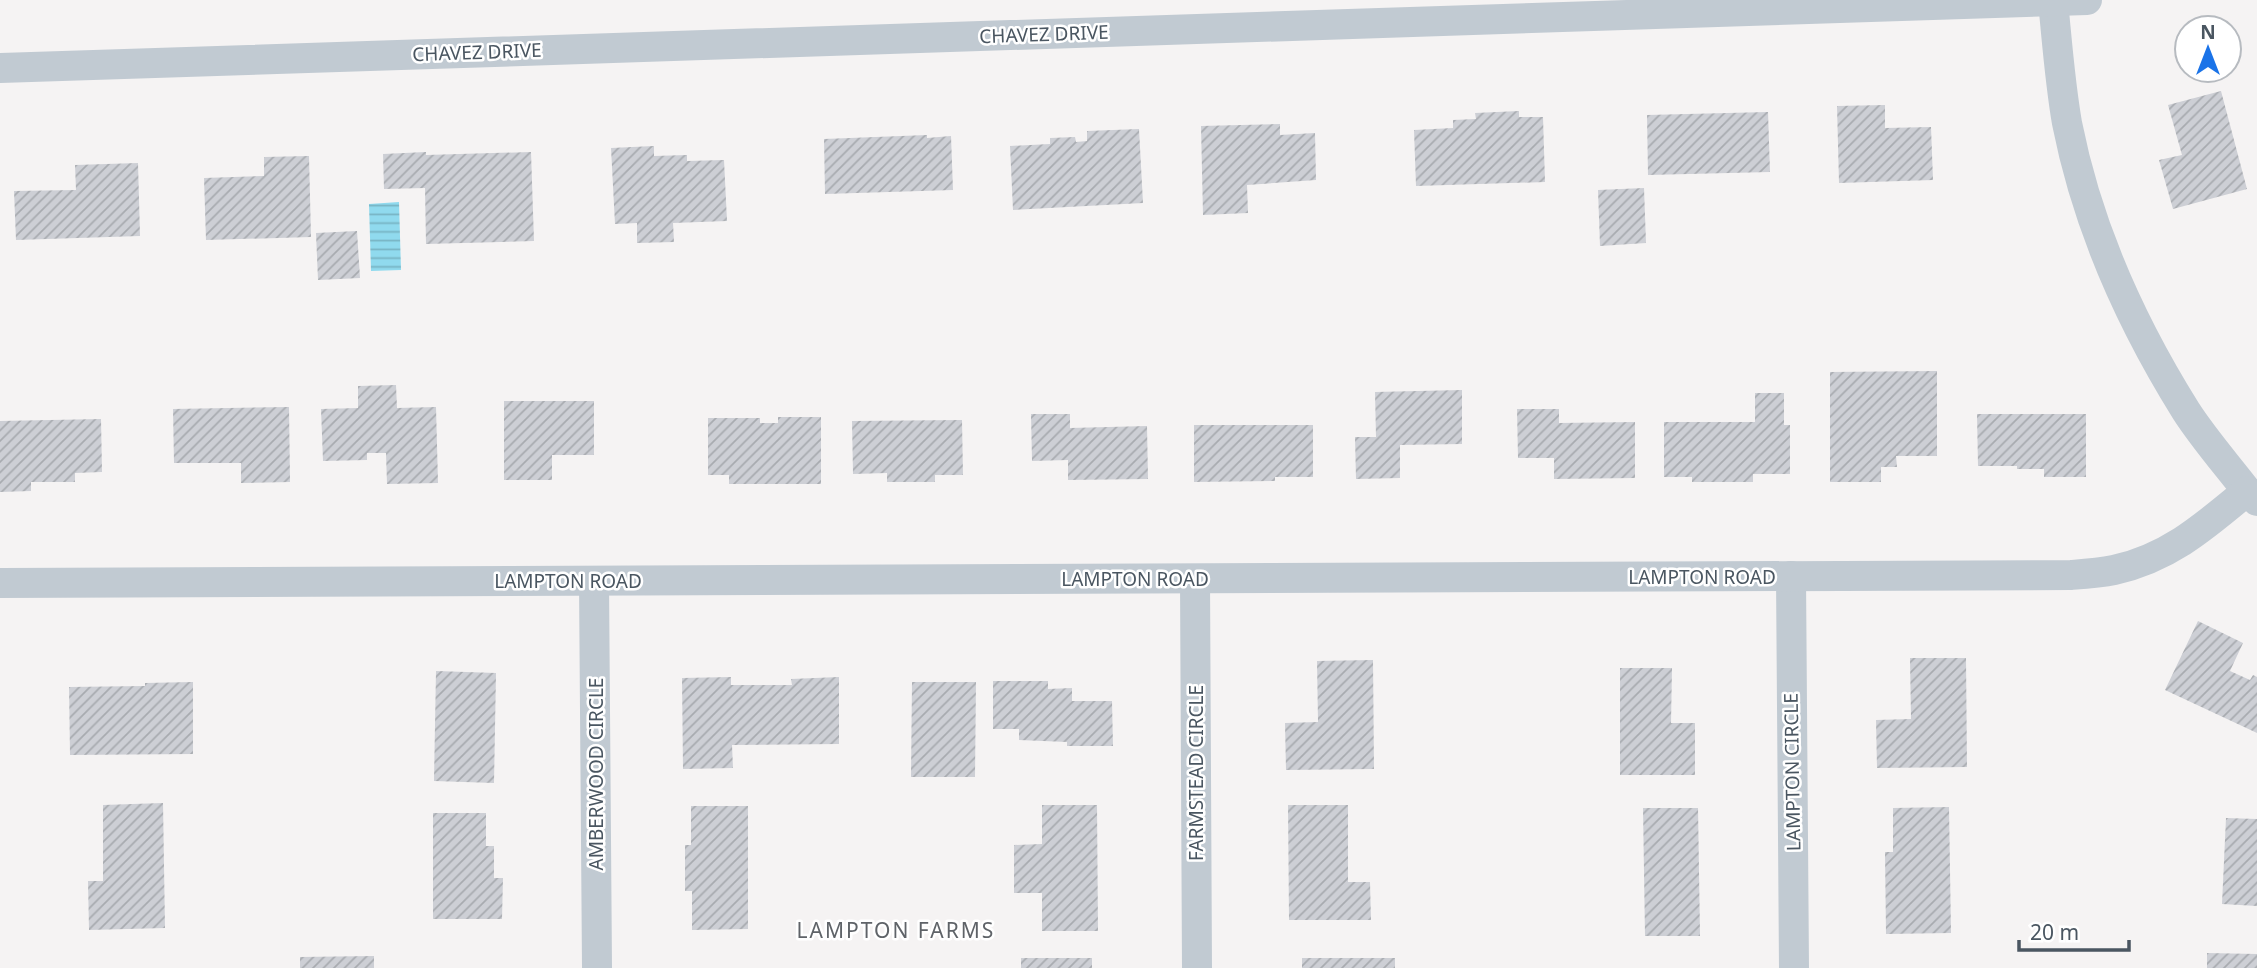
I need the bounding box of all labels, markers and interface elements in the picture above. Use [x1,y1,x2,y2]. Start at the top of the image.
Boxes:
north arrow [2173,14,2243,84]
street label: CHAVEZ DRIVE [979,19,1109,49]
text: N [2200,19,2216,45]
street label: CHAVEZ DRIVE [412,37,542,67]
street label: LAMPTON ROAD [1628,564,1776,590]
street label: LAMPTON ROAD [1061,566,1209,592]
street label: LAMPTON ROAD [494,568,642,594]
street label: AMBERWOOD CIRCLE [583,678,609,870]
street label: FARMSTEAD CIRCLE [1183,685,1209,861]
street label: LAMPTON CIRCLE [1778,693,1806,851]
scale bar [2019,908,2129,952]
district label: LAMPTON FARMS [797,916,995,944]
text: 20 m [2030,918,2079,946]

